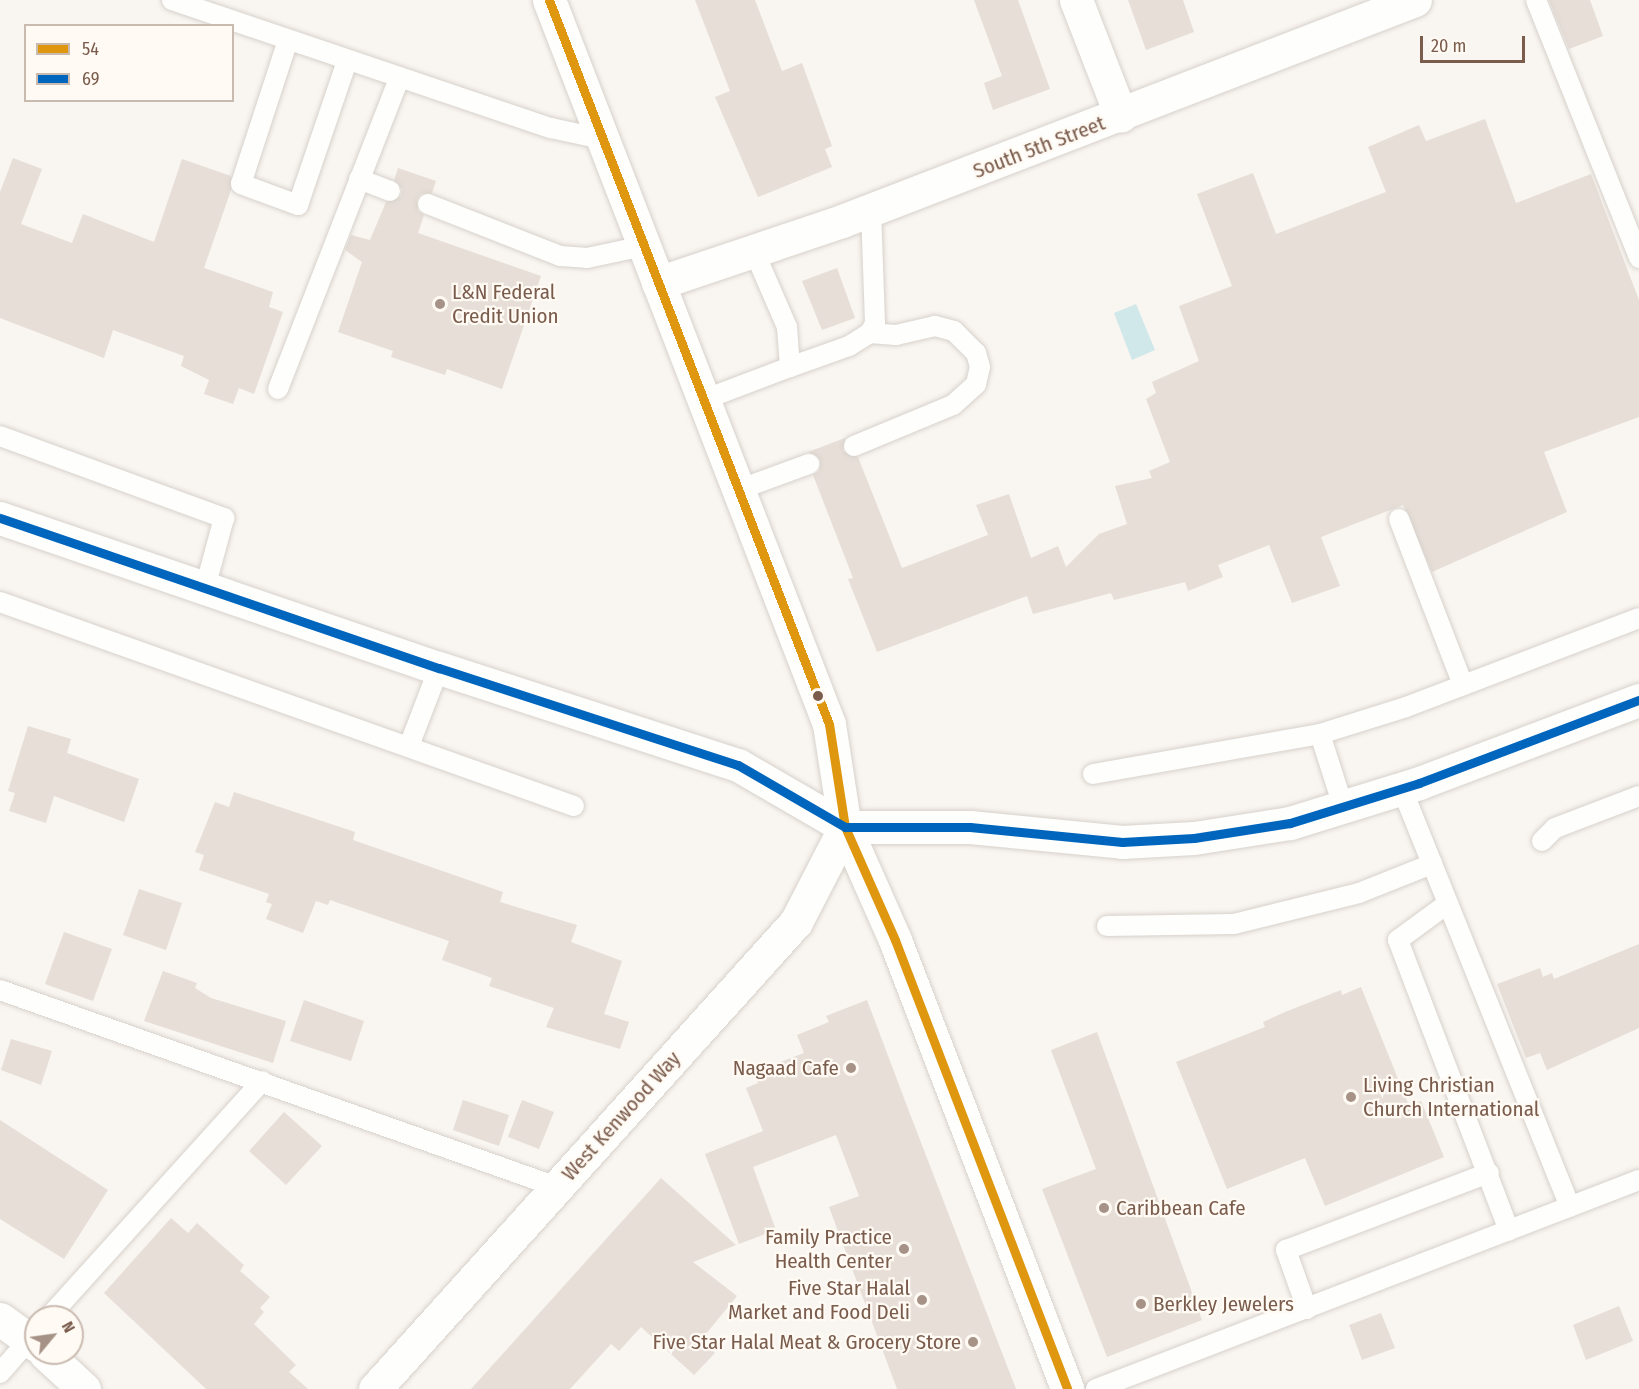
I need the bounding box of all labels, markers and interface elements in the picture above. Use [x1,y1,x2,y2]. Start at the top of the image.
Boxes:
legend [24,24,234,102]
scale bar [1423,24,1528,62]
text: 20 m [1431,35,1466,57]
text: 54 [82,38,99,60]
text: 69 [82,68,99,90]
street label: South 5th Street [969,110,1109,184]
place label: L&N Federal Credit Union [452,279,559,329]
marker: L&N Federal Credit Union [433,297,447,311]
unlabelled marker [812,690,824,702]
street label: West Kenwood Way [556,1046,686,1186]
place label: Nagaad Cafe [733,1055,839,1081]
marker: Nagaad Cafe [844,1061,858,1075]
place label: Living Christian Church International [1363,1072,1539,1122]
marker: Living Christian Church International [1344,1090,1358,1104]
place label: Caribbean Cafe [1116,1195,1246,1221]
marker: Caribbean Cafe [1097,1201,1111,1215]
place label: Family Practice Health Center [765,1224,892,1274]
marker: Family Practice Health Center [897,1242,911,1256]
place label: Five Star Halal Market and Food Deli [728,1275,910,1325]
place label: Berkley Jewelers [1153,1291,1294,1317]
marker: Five Star Halal Market and Food Deli [915,1293,929,1307]
marker: Berkley Jewelers [1134,1297,1148,1311]
north arrow [24,1305,84,1365]
text: N [58,1318,79,1336]
place label: Five Star Halal Meat & Grocery Store [652,1329,961,1355]
marker: Five Star Halal Meat & Grocery Store [966,1335,980,1349]

